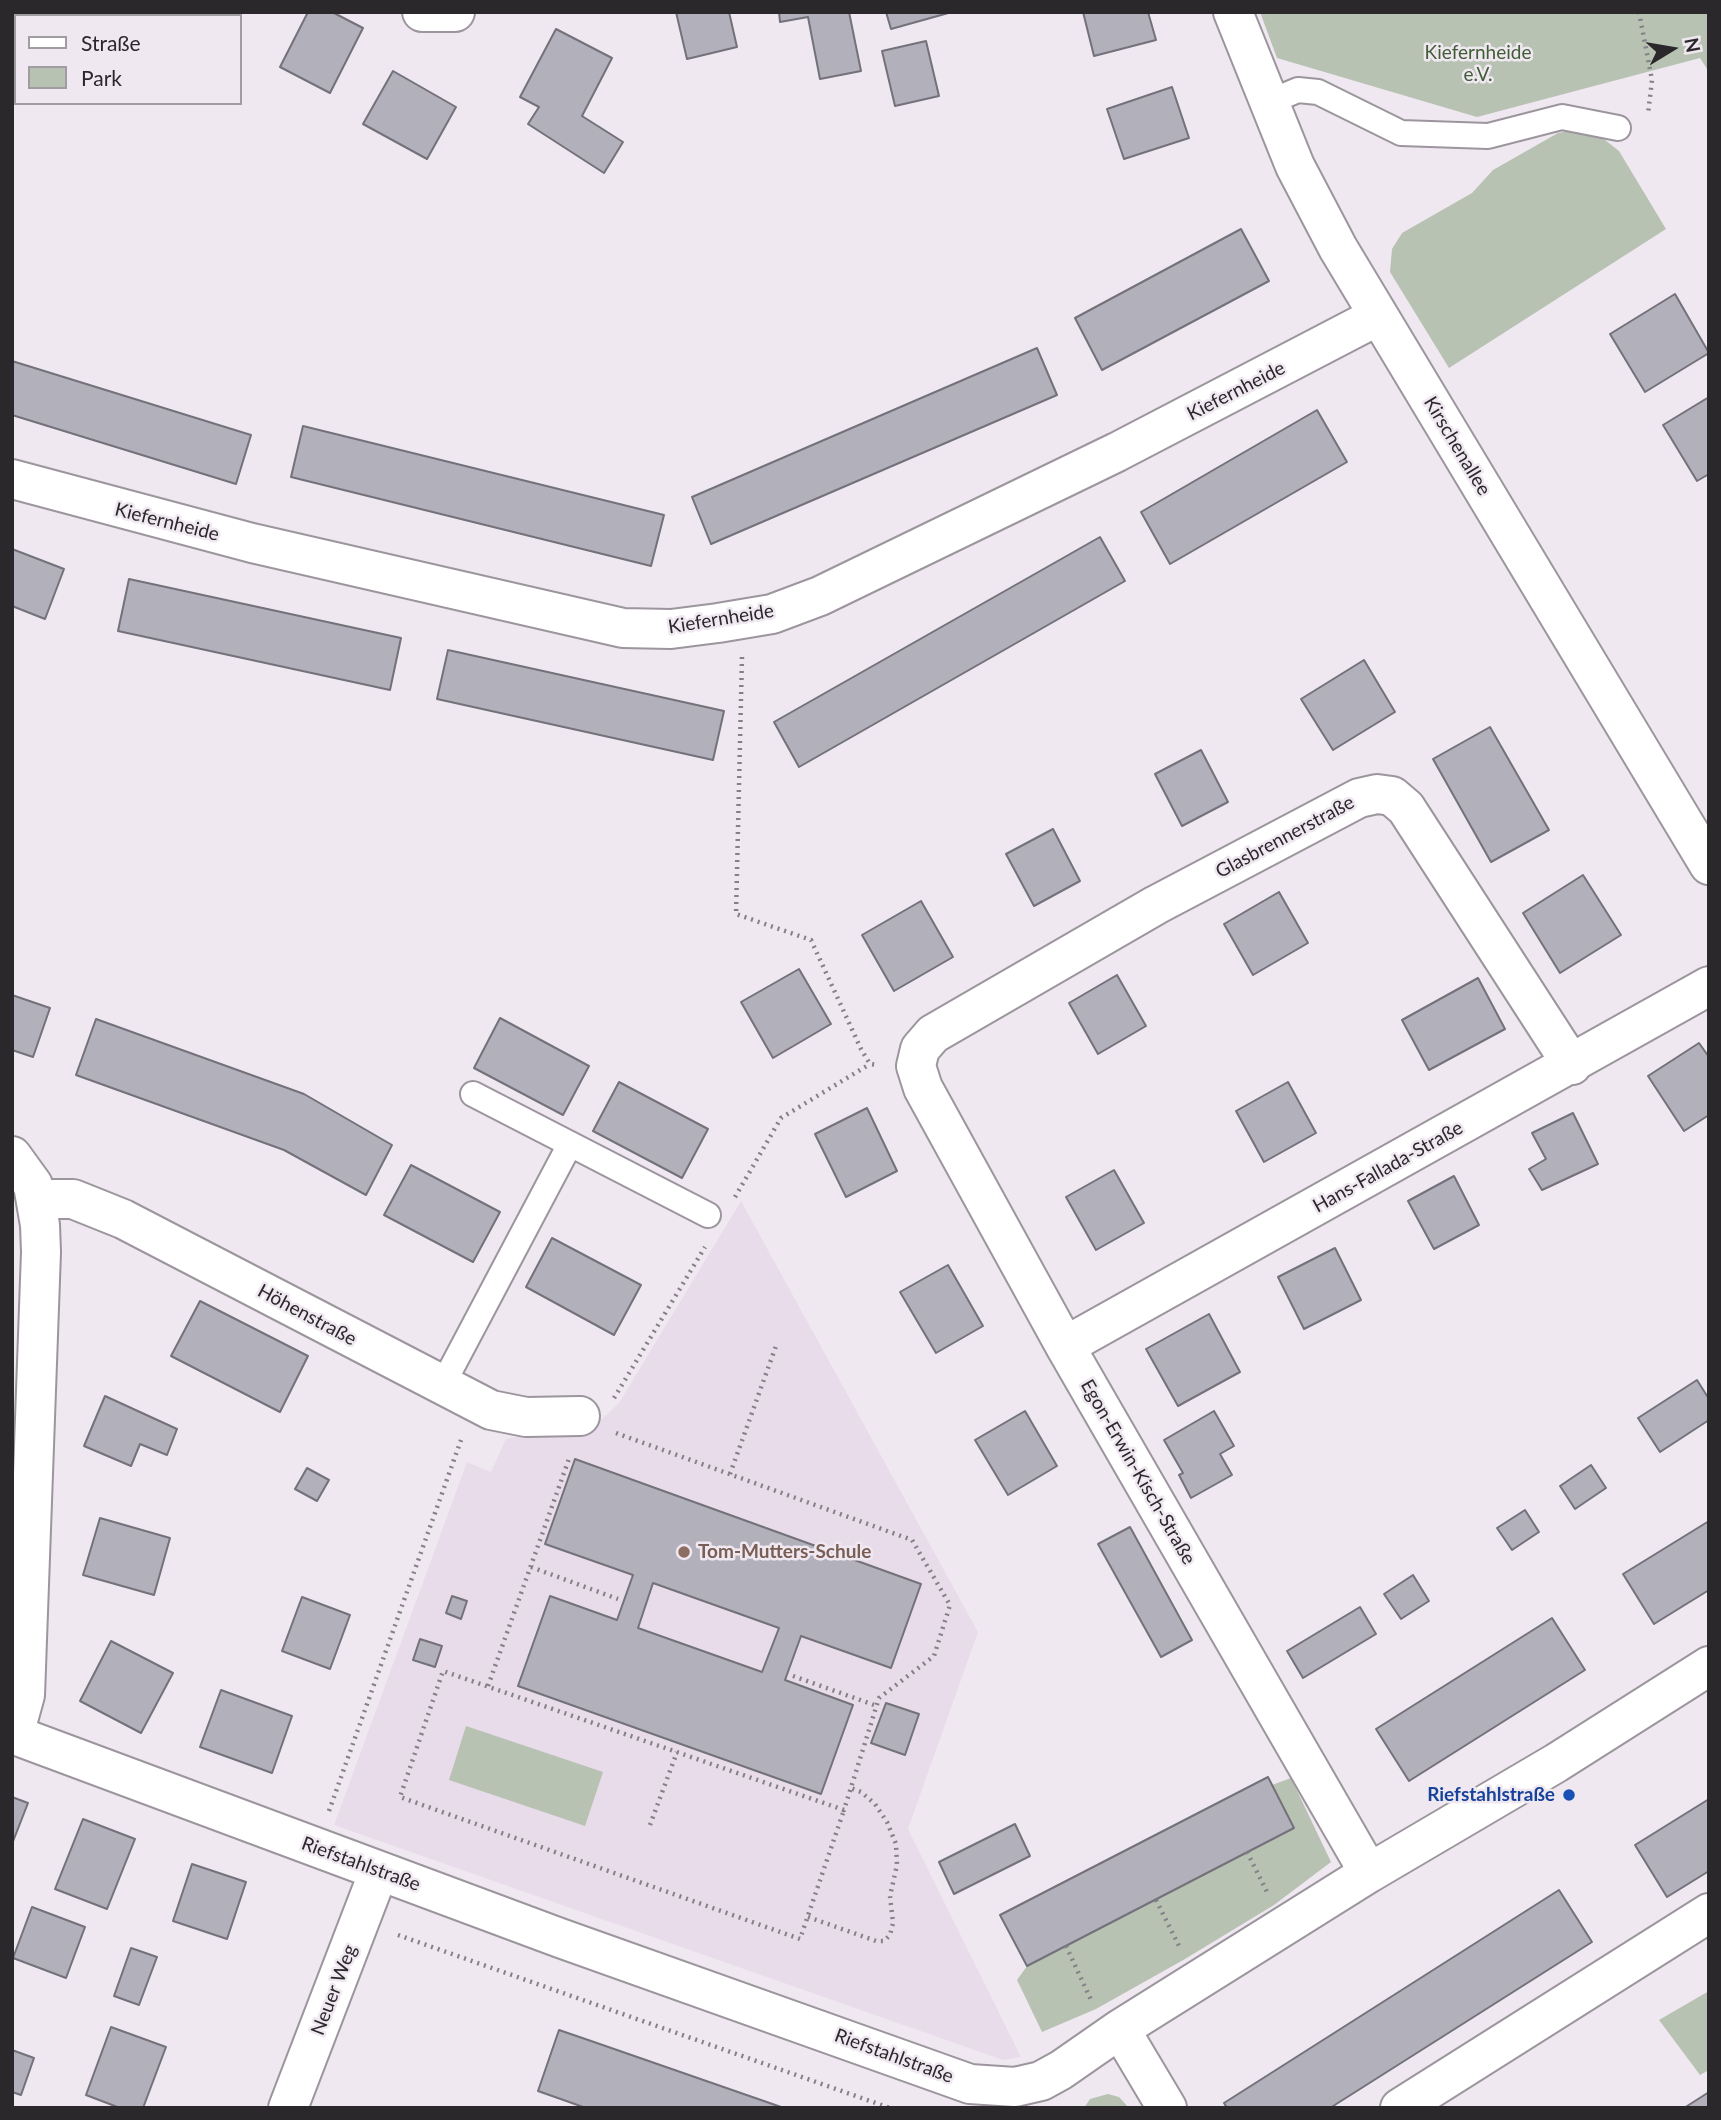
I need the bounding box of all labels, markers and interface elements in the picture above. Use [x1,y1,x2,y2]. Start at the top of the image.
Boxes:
legend [14,14,242,105]
north arrow [1637,14,1707,84]
text: Straße [81,30,141,55]
text: N [1680,36,1706,54]
park label: Kiefernheide e.V. [1425,42,1531,86]
text: Park [81,65,122,90]
street label: Kiefernheide [1183,357,1289,425]
street label: Kirschenallee [1419,393,1495,499]
street label: Kiefernheide [112,498,222,546]
street label: Kiefernheide [666,599,776,639]
street label: Glasbrennerstraße [1212,791,1358,883]
street label: Hans-Fallada-Straße [1309,1116,1467,1218]
street label: Höhenstraße [254,1279,360,1351]
street label: Egon-Erwin-Kisch-Straße [1076,1376,1200,1568]
place label: Tom-Mutters-Schule [698,1541,871,1563]
marker: Tom-Mutters-Schule [676,1544,692,1560]
place label: Riefstahlstraße [1427,1784,1555,1806]
marker: Riefstahlstraße [1561,1787,1577,1803]
street label: Riefstahlstraße [298,1832,424,1896]
street label: Neuer Weg [306,1941,362,2039]
street label: Riefstahlstraße [831,2024,957,2088]

